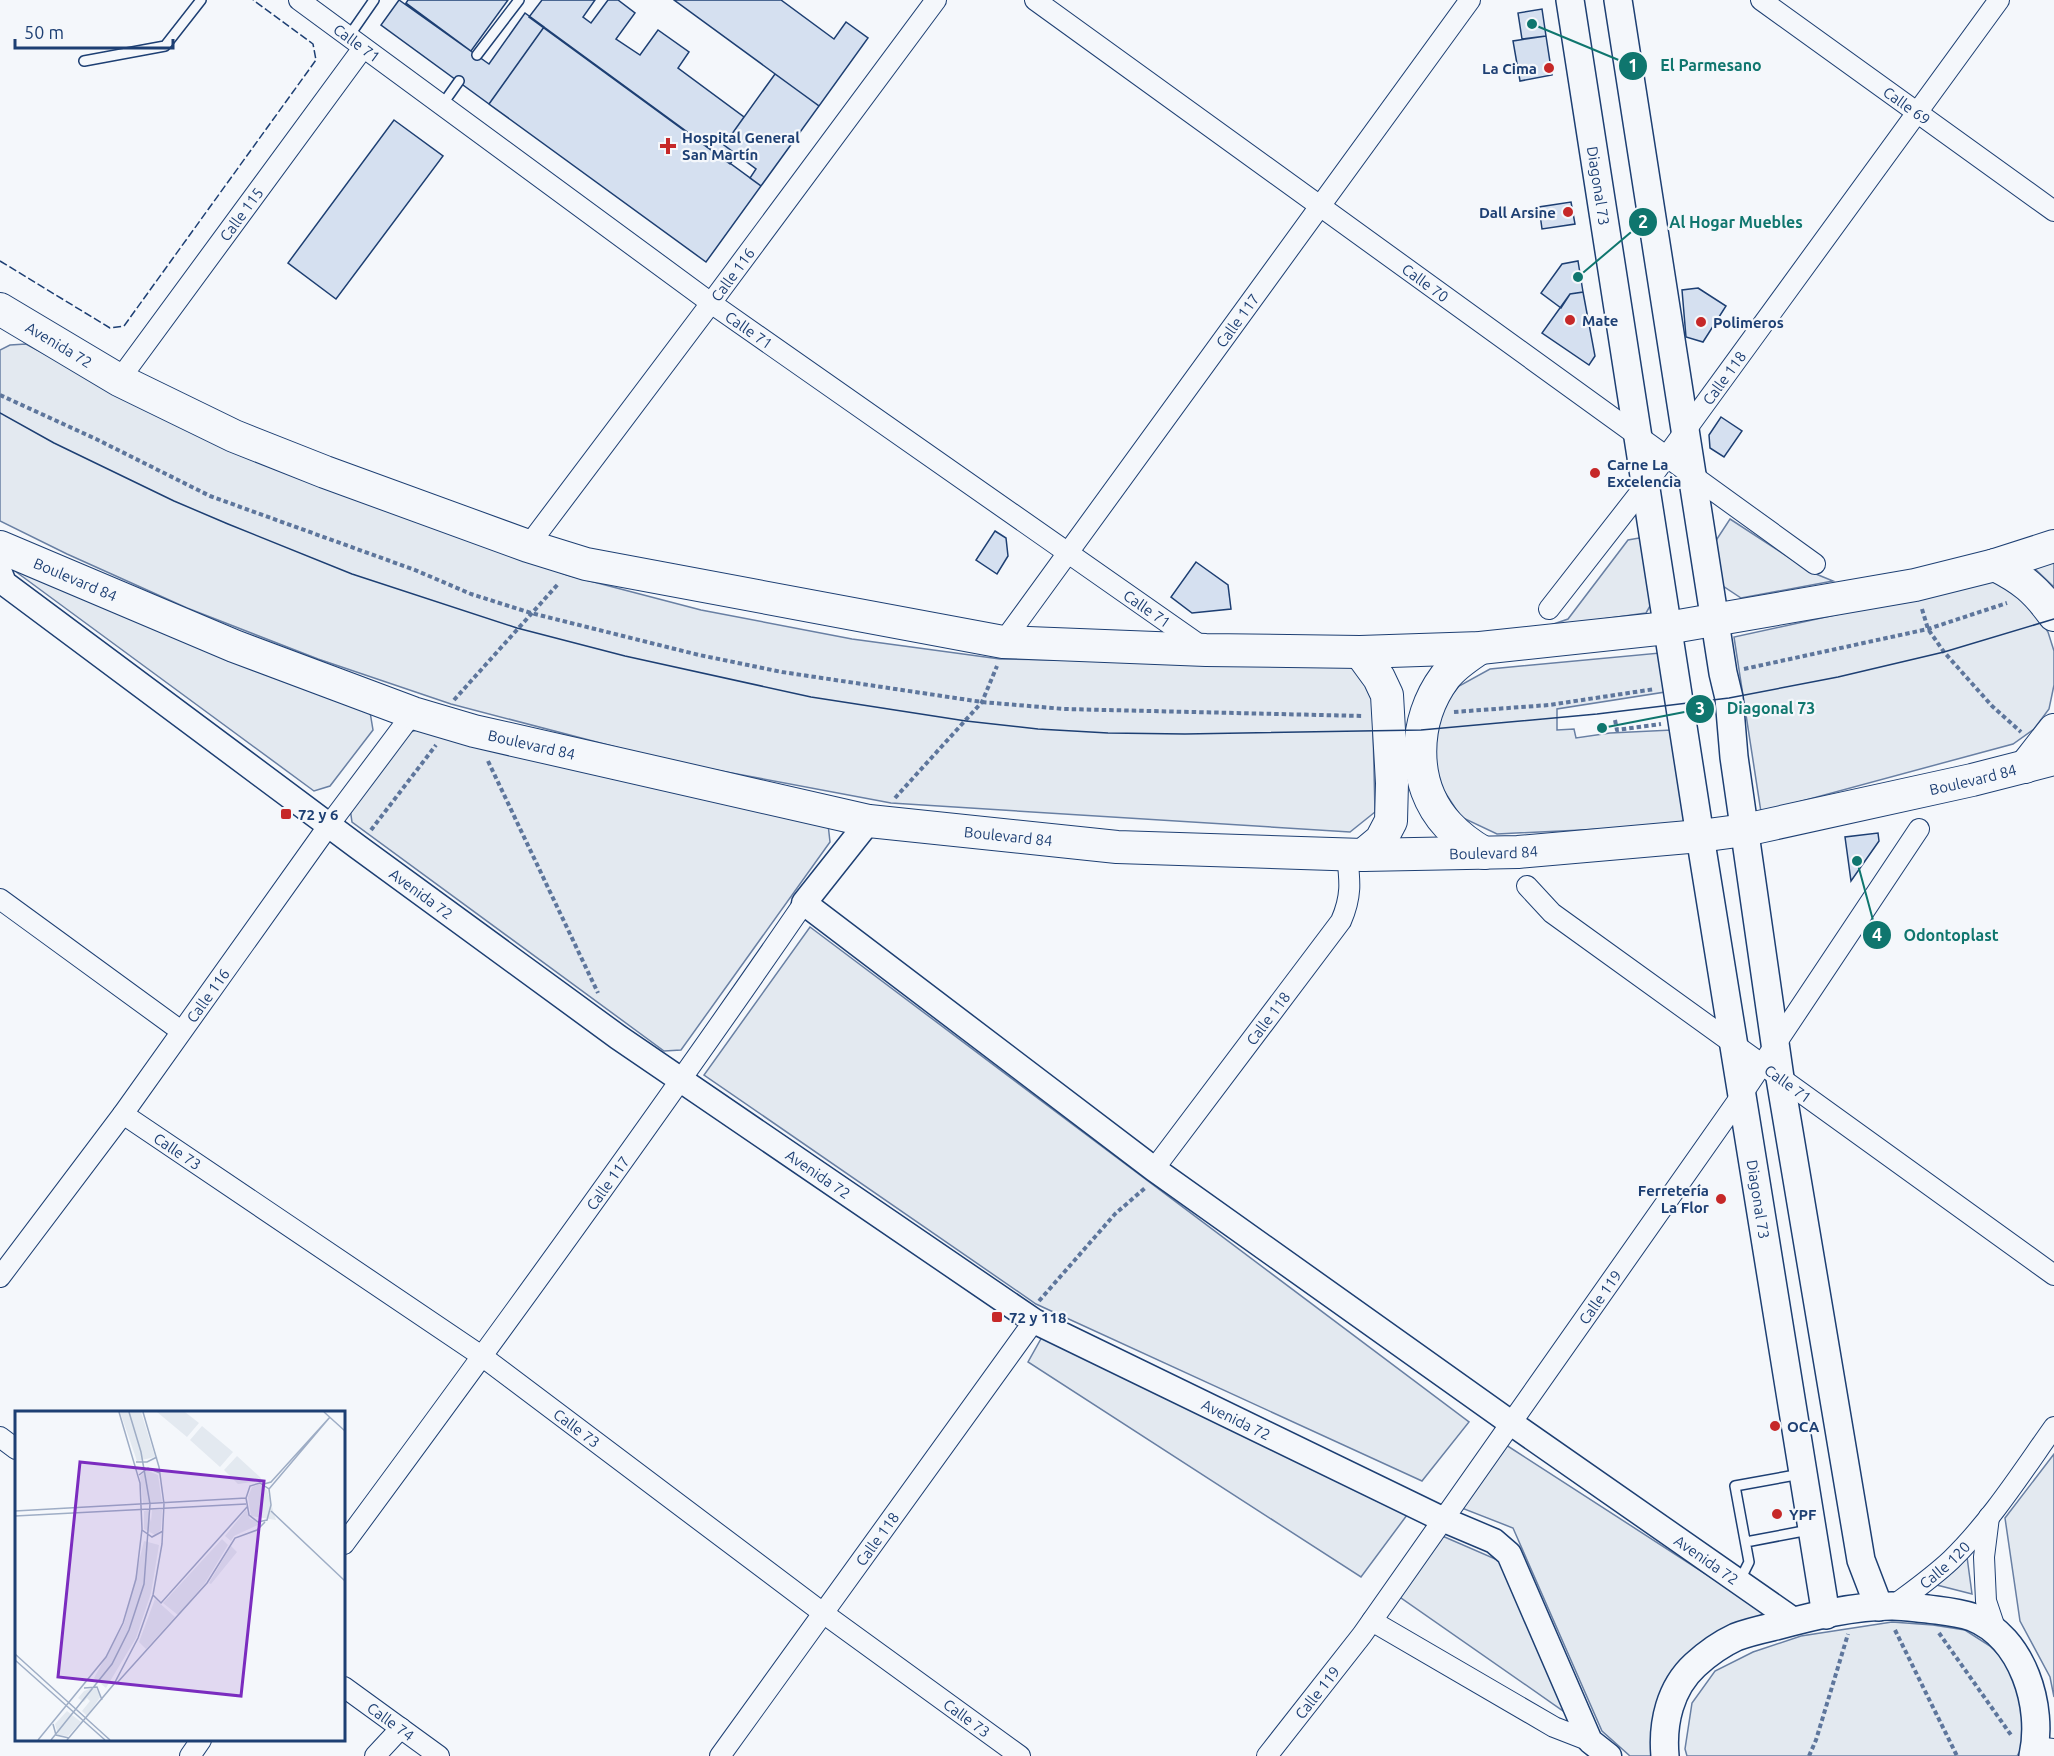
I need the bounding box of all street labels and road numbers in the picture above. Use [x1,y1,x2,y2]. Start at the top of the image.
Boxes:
street label: Calle 71 [330,20,384,65]
street label: Calle 69 [1880,83,1934,128]
street label: Diagonal 73 [1584,145,1613,227]
street label: Calle 115 [216,184,266,244]
street label: Calle 116 [707,244,758,304]
street label: Calle 70 [1399,260,1452,305]
street label: Calle 117 [1212,290,1262,350]
street label: Calle 71 [722,307,776,352]
street label: Avenida 72 [23,318,95,371]
street label: Calle 118 [1699,348,1749,408]
street label: Boulevard 84 [31,554,120,604]
street label: Calle 71 [1121,586,1174,631]
street label: Boulevard 84 [486,726,577,762]
street label: Boulevard 84 [1928,760,2018,798]
street label: Boulevard 84 [963,823,1053,849]
street label: Boulevard 84 [1449,842,1539,862]
street label: Avenida 72 [386,865,456,922]
street label: Calle 116 [183,965,233,1025]
street label: Calle 118 [1242,988,1293,1048]
street label: Calle 71 [1762,1061,1815,1106]
street label: Calle 73 [151,1129,205,1173]
street label: Avenida 72 [783,1146,854,1202]
street label: Calle 117 [582,1153,632,1213]
street label: Diagonal 73 [1744,1158,1774,1240]
street label: Calle 119 [1575,1267,1624,1327]
street label: Avenida 72 [1199,1395,1273,1443]
street label: Calle 73 [551,1405,603,1451]
street label: Calle 118 [852,1509,902,1569]
street label: Avenida 72 [1671,1531,1742,1588]
street label: Calle 120 [1916,1538,1973,1592]
street label: Calle 119 [1291,1663,1343,1722]
street label: Calle 73 [940,1695,994,1740]
street label: Calle 74 [364,1698,418,1744]

